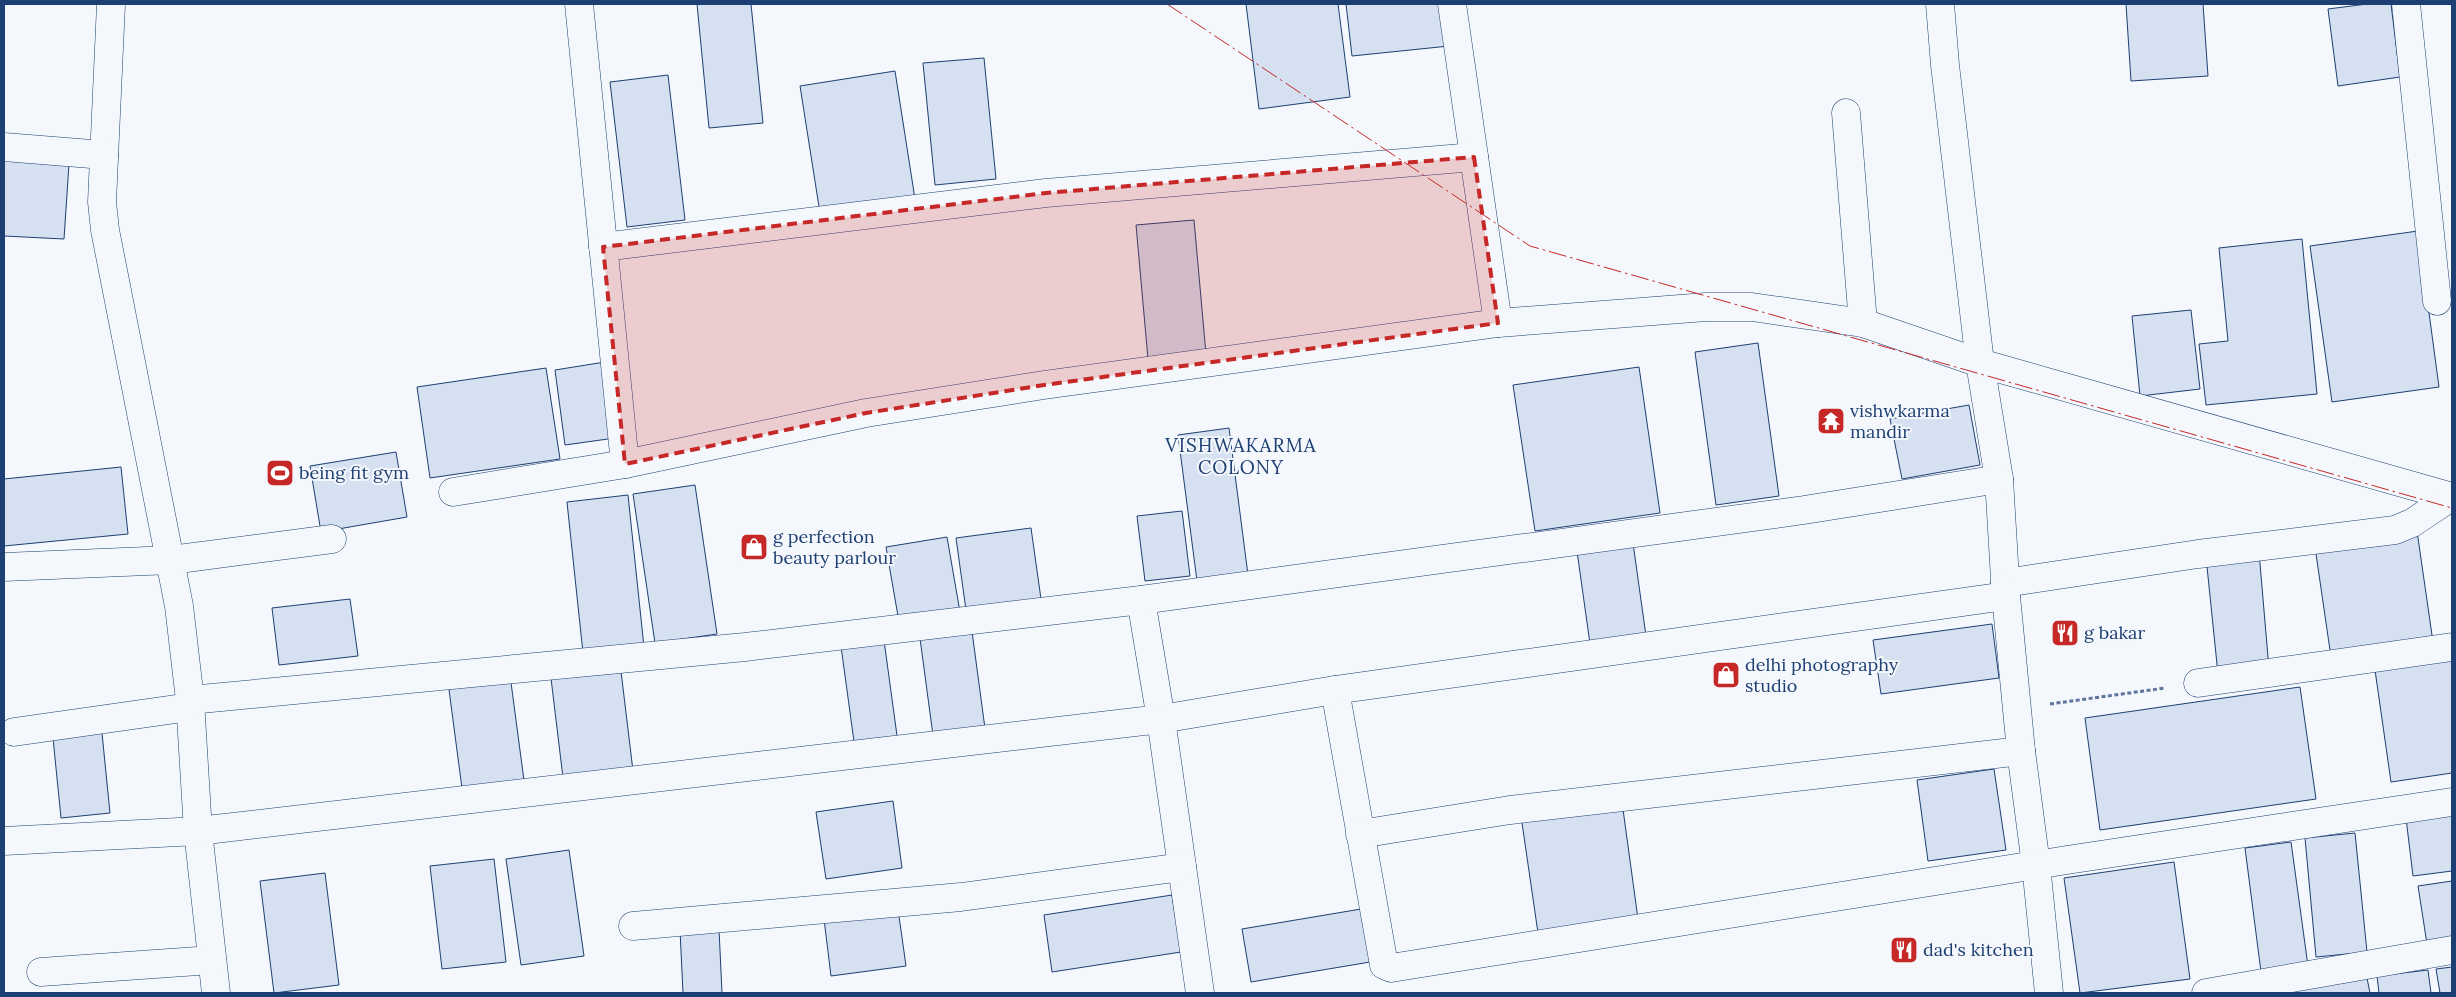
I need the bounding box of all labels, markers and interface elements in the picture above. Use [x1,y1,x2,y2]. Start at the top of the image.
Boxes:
place label: vishwkarma mandir [1850,399,1950,443]
temple icon: vishwkarma mandir [1816,406,1846,436]
district label: VISHWAKARMA COLONY [1164,433,1317,479]
sports icon: being fit gym [265,458,295,488]
place label: being fit gym [299,461,409,484]
place label: g perfection beauty parlour [773,525,896,569]
shop icon: g perfection beauty parlour [739,532,769,562]
restaurant icon: g bakar [2050,618,2080,648]
place label: g bakar [2084,621,2145,644]
place label: delhi photography studio [1745,653,1899,697]
shop icon: delhi photography studio [1711,660,1741,690]
restaurant icon: dad's kitchen [1889,935,1919,965]
place label: dad's kitchen [1923,938,2034,961]

